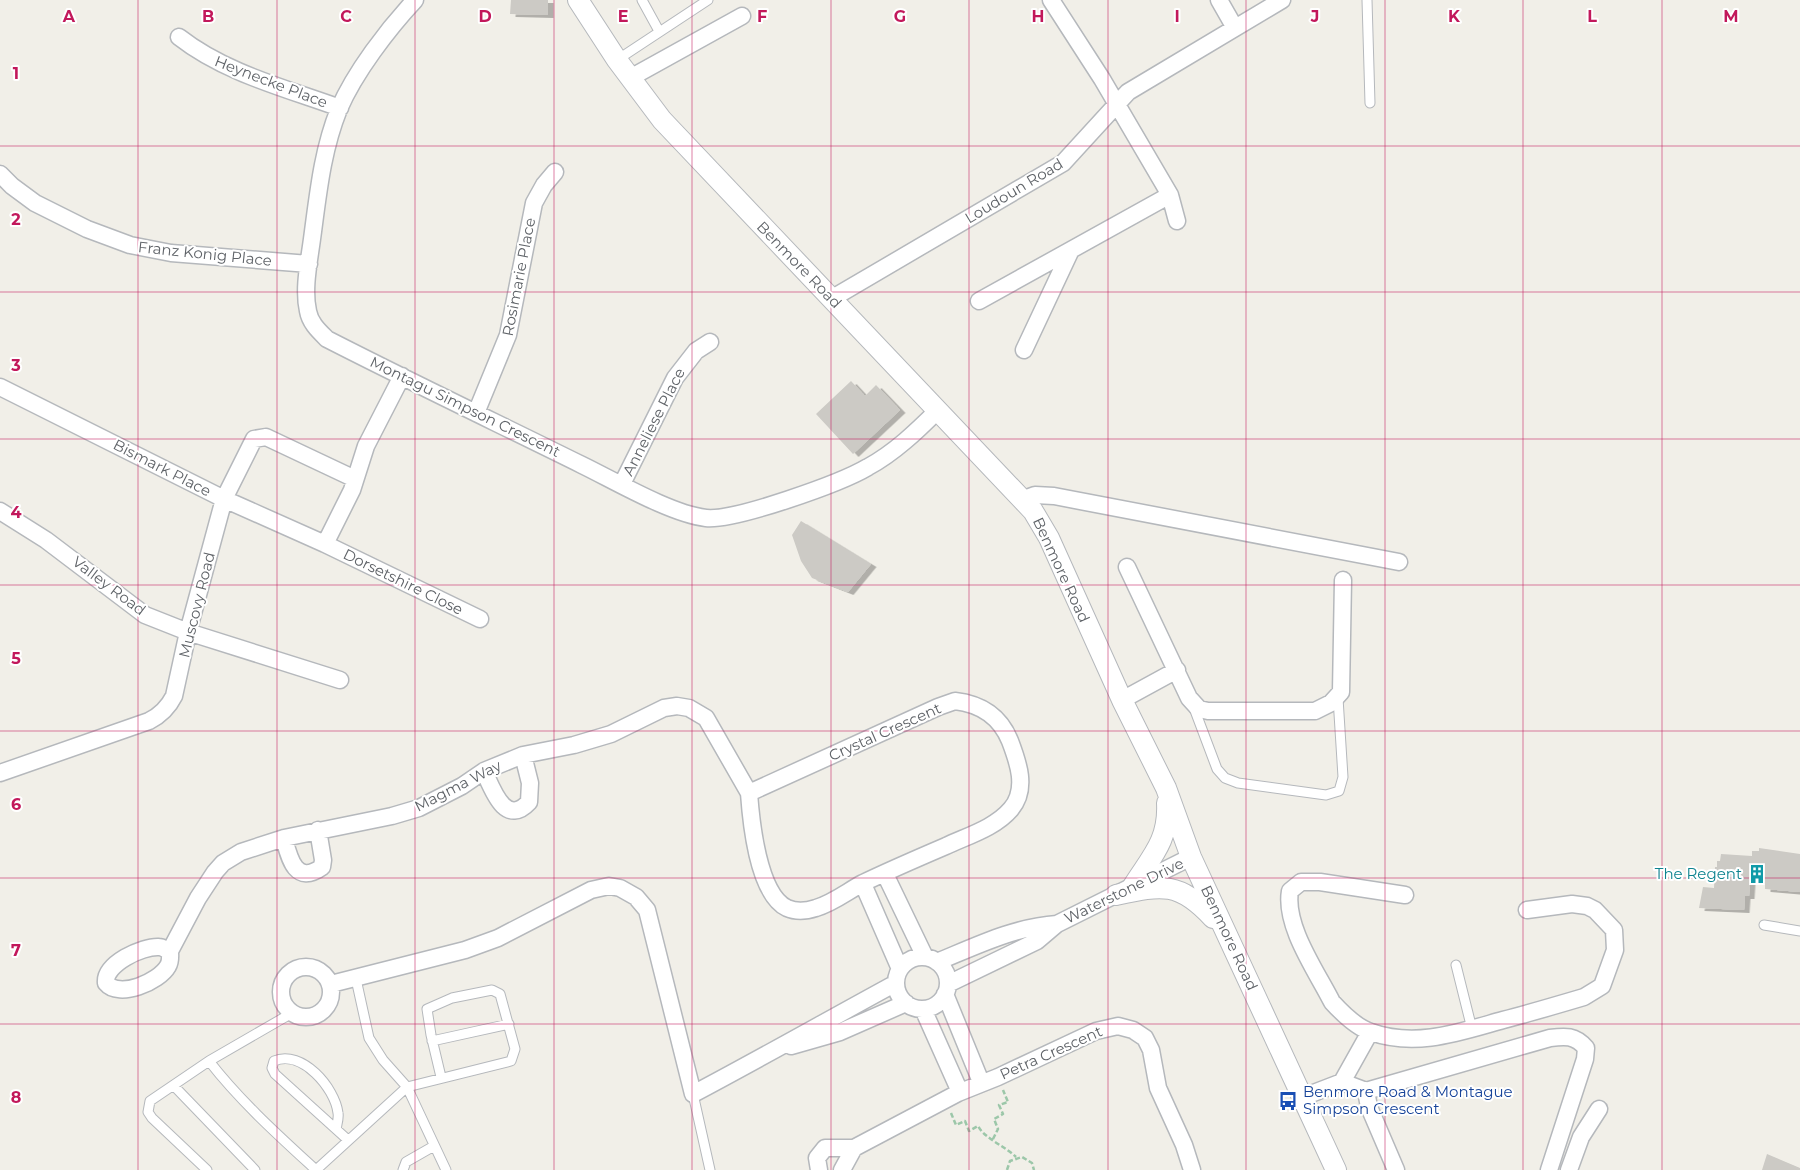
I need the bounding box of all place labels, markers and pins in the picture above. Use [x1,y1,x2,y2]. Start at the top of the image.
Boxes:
building icon: The Regent [1746,863,1768,885]
place label: The Regent [1655,864,1742,883]
place label: Benmore Road & Montague Simpson Crescent [1303,1082,1513,1118]
bus stop icon: Benmore Road & Montague Simpson Crescent [1277,1090,1299,1112]

